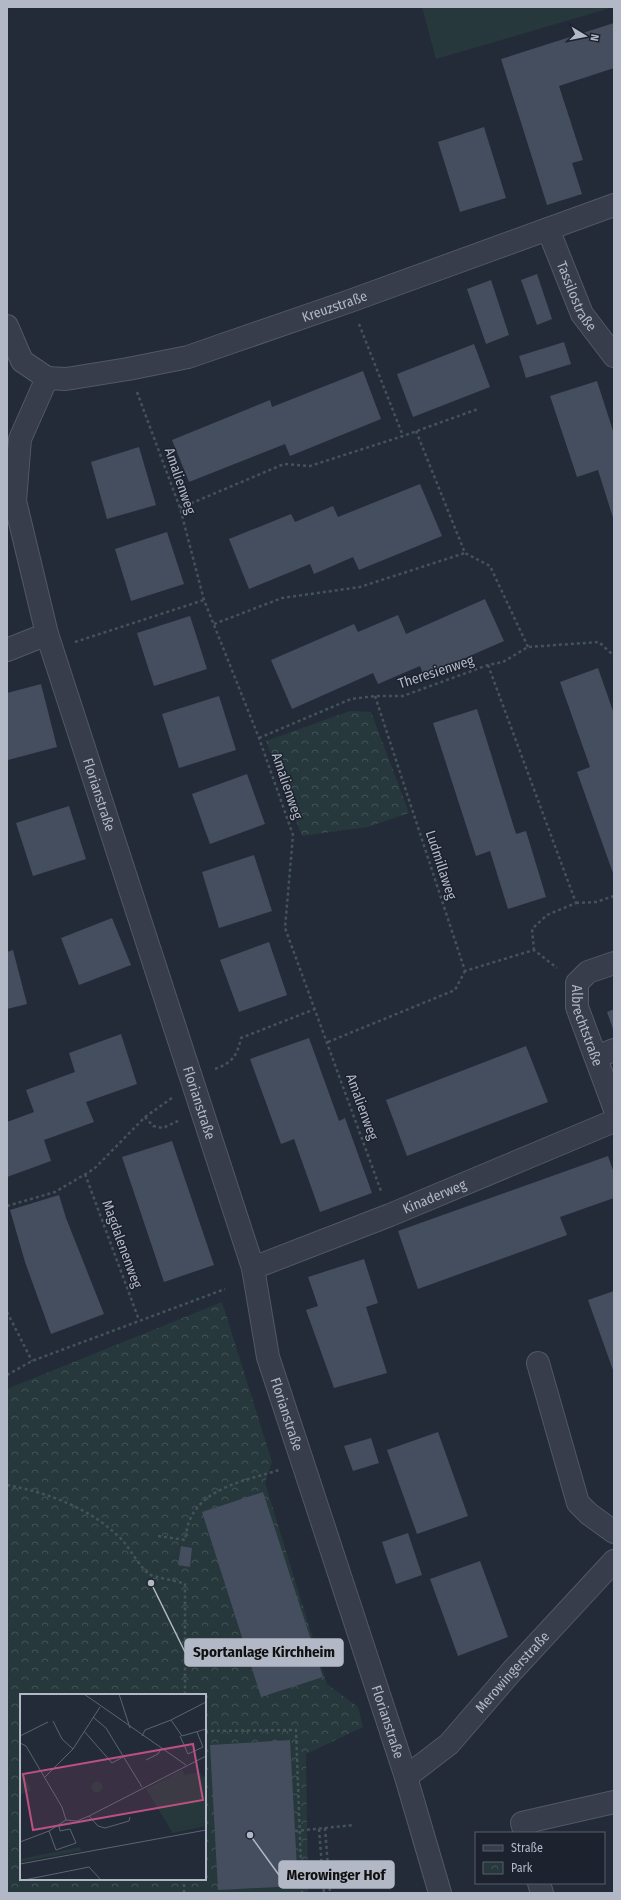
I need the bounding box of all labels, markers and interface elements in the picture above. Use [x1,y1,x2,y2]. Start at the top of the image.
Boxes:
north arrow [565,16,605,56]
text: N [587,33,601,42]
street label: Tassilostraße [553,259,600,334]
street label: Kreuzstraße [300,287,369,325]
street label: Amalienweg [161,446,199,517]
street label: Theresienweg [396,652,476,692]
street label: Amalienweg [268,751,306,822]
street label: Florianstraße [79,756,119,834]
street label: Ludmillaweg [422,828,460,902]
street label: Albrechtstraße [569,985,607,1068]
street label: Florianstraße [180,1064,219,1142]
street label: Amalienweg [342,1072,382,1143]
street label: Kinaderweg [400,1175,469,1217]
street label: Magdalenenweg [98,1198,146,1291]
street label: Florianstraße [267,1375,307,1453]
street label: Merowingerstraße [471,1628,553,1716]
callout: Sportanlage Kirchheim [185,1639,343,1666]
text: Sportanlage Kirchheim [193,1643,335,1661]
street label: Florianstraße [368,1683,408,1761]
inset map [20,1694,206,1880]
legend [475,1832,605,1884]
text: Straße [511,1841,543,1855]
callout: Merowinger Hof [279,1861,394,1888]
text: Park [511,1861,533,1875]
text: Merowinger Hof [287,1866,386,1884]

